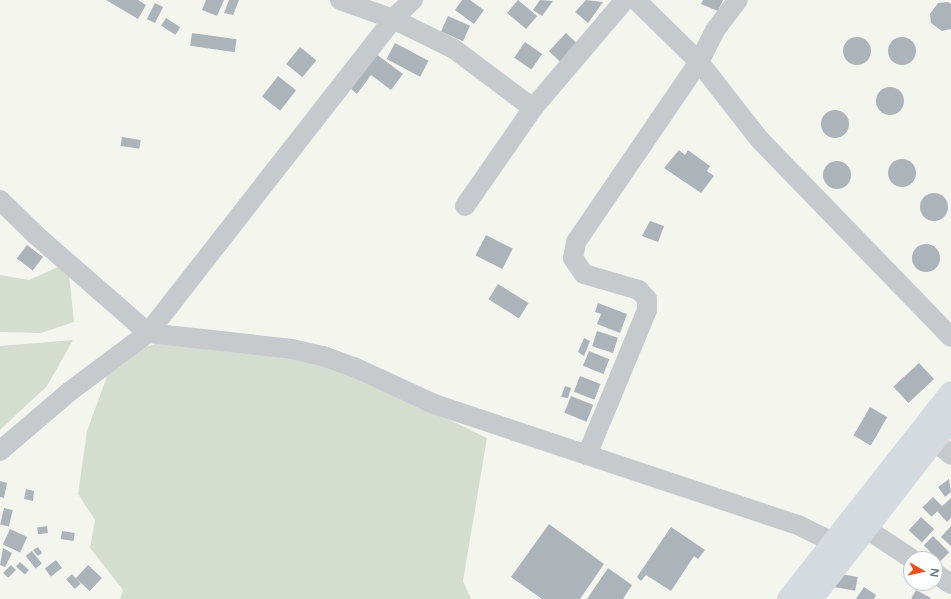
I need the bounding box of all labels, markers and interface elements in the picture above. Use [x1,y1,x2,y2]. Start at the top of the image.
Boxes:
north arrow [903,551,943,591]
text: N [927,567,941,578]

